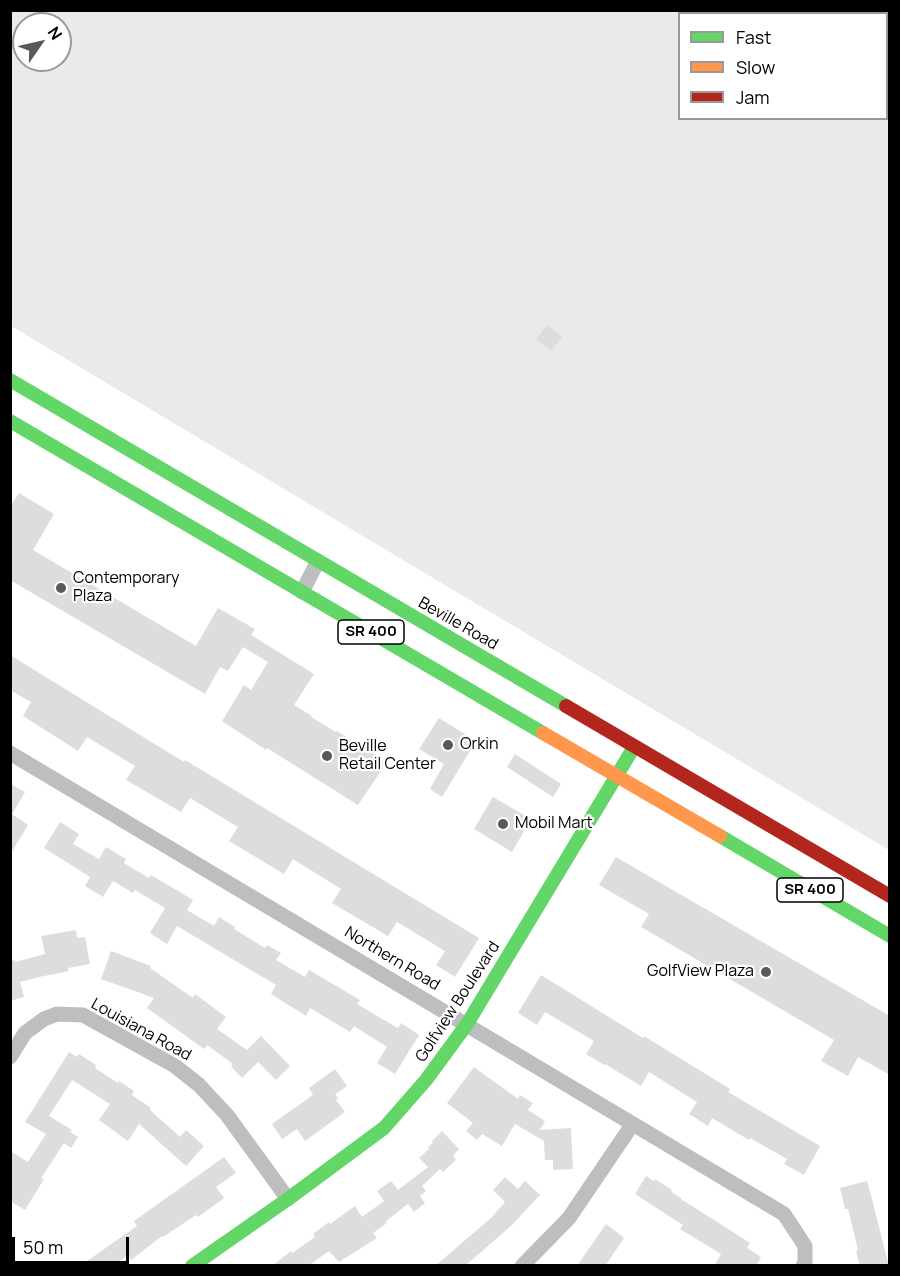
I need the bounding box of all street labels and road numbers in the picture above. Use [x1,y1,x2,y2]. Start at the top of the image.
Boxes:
street label: Beville Road [415,594,501,654]
road number: SR 400 [338,620,404,644]
road number: SR 400 [777,878,843,902]
street label: Northern Road [341,923,443,995]
street label: Golfview Boulevard [412,938,504,1066]
street label: Louisiana Road [88,995,194,1065]

